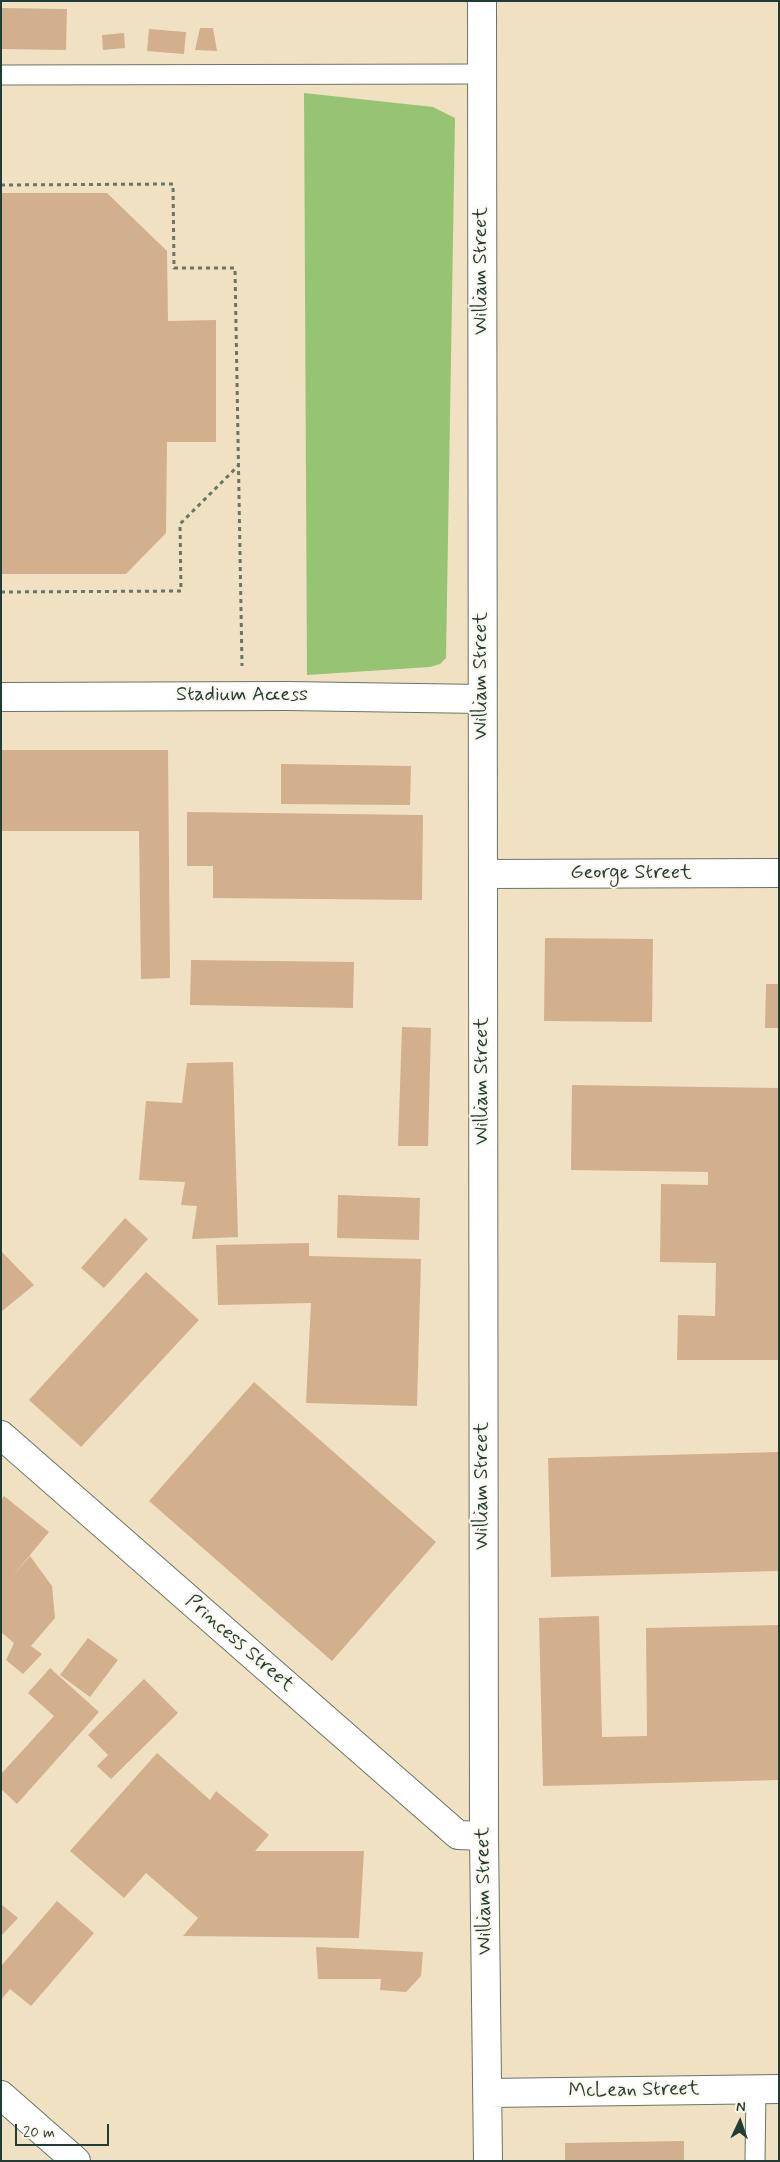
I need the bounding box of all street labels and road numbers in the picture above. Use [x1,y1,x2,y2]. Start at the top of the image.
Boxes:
street label: William Street [470,207,494,335]
street label: William Street [470,612,494,740]
street label: Stadium Access [176,684,308,708]
street label: George Street [570,862,692,886]
street label: William Street [471,1017,495,1145]
street label: William Street [471,1422,495,1550]
street label: Princess Street [180,1590,298,1698]
street label: William Street [472,1827,498,1955]
street label: McLean Street [568,2078,700,2104]

